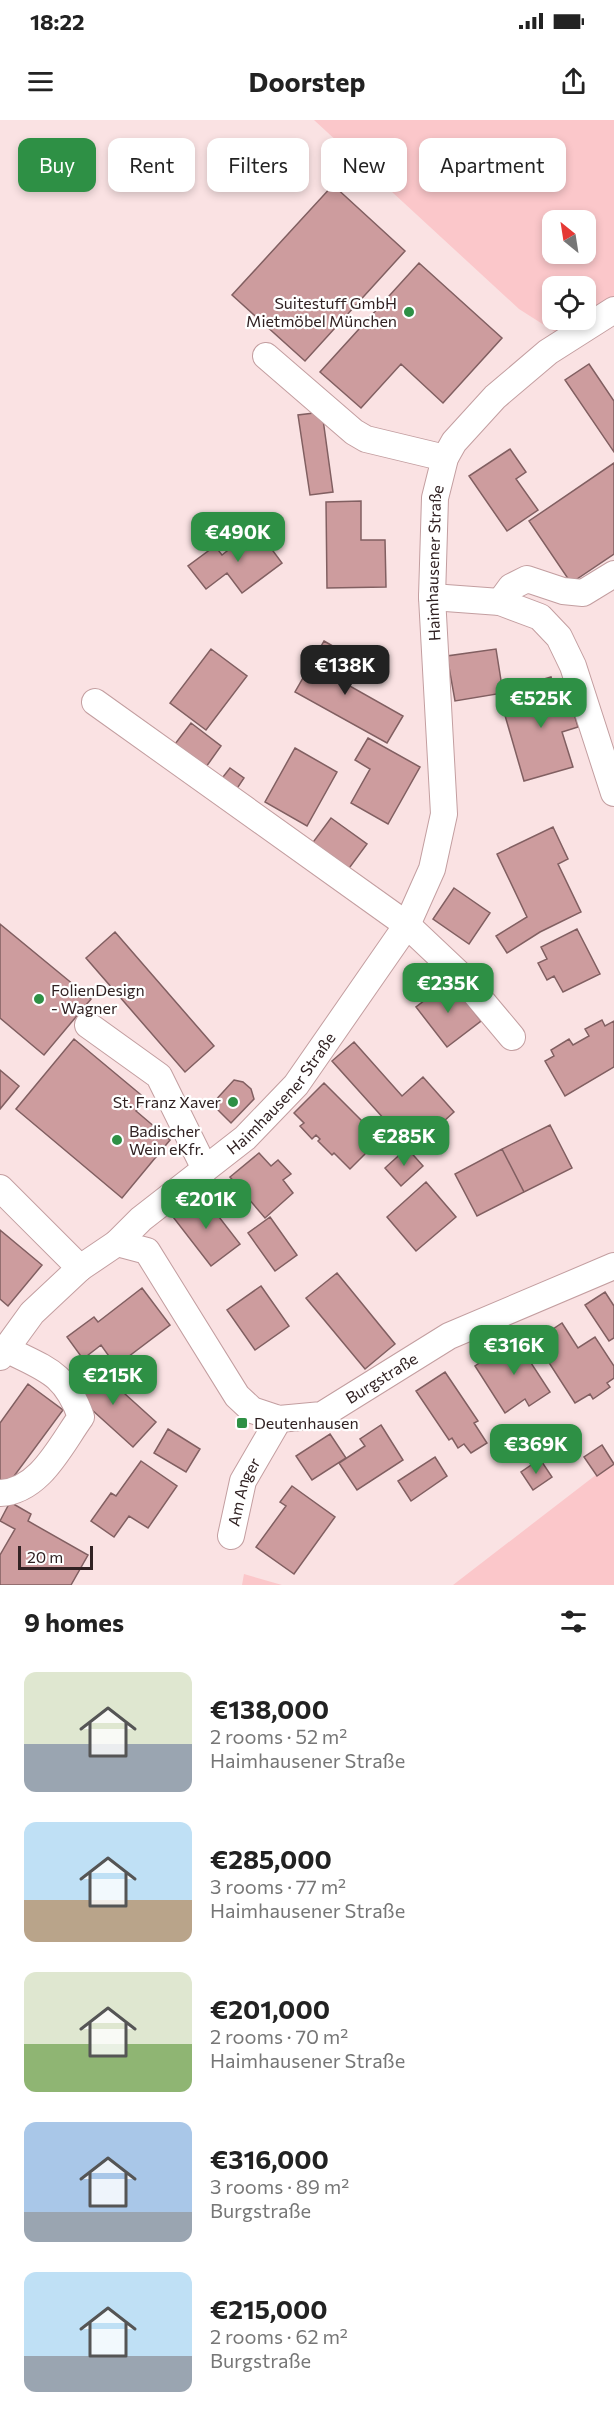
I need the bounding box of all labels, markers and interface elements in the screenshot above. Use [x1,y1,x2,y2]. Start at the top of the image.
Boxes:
text: 18:22 [30,8,84,35]
icon: menu [24,65,57,98]
text: Doorstep [249,65,365,98]
icon: share [557,65,590,98]
chip: Buy [18,138,96,192]
chip: Rent [108,138,195,192]
chip: Filters [207,138,309,192]
chip: New [321,138,407,192]
chip: Apartment [419,138,566,192]
north arrow [542,210,596,264]
map controls [542,210,596,330]
button: locate [542,276,596,330]
place label: Suitestuff GmbH Mietmöbel München [246,293,397,330]
marker: Suitestuff GmbH Mietmöbel München [402,305,416,319]
street label: Haimhausener Straße [422,483,447,642]
pin: €490K [196,512,280,563]
text: €490K [205,519,271,543]
pin: €138K [303,645,387,696]
text: €138K [314,652,376,676]
pin: €525K [499,678,583,729]
text: €525K [510,685,572,709]
pin: €235K [406,963,490,1014]
text: €235K [417,970,479,994]
place label: FolienDesign - Wagner [51,980,145,1017]
marker: FolienDesign - Wagner [32,992,46,1006]
street label: Haimhausener Straße [222,1028,339,1158]
place label: St. Franz Xaver [113,1092,222,1111]
marker: St. Franz Xaver [226,1095,240,1109]
pin: €285K [362,1116,446,1167]
place label: Badischer Wein eKfr. [129,1121,204,1158]
text: €285K [372,1123,436,1147]
marker: Badischer Wein eKfr. [110,1133,124,1147]
pin: €201K [164,1179,248,1230]
text: €201K [175,1186,237,1210]
pin: €316K [472,1325,556,1376]
text: €316K [483,1332,545,1356]
street label: Burgstraße [342,1348,421,1407]
pin: €215K [71,1355,155,1406]
text: €215K [83,1362,143,1386]
place label: Deutenhausen [254,1413,359,1432]
marker: Deutenhausen [235,1416,249,1430]
pin: €369K [494,1424,578,1475]
text: €369K [504,1431,568,1455]
street label: Am Anger [223,1453,264,1528]
scale bar [18,1543,93,1570]
text: 20 m [27,1547,63,1566]
icon: filters [557,1605,590,1638]
text: 9 homes [24,1606,124,1637]
text: €138,000 [210,1693,329,1724]
icon: home [72,1696,144,1768]
text: 2 rooms · 52 m² [210,1724,347,1748]
text: Haimhausener Straße [210,1748,405,1772]
text: €285,000 [210,1843,332,1874]
icon: home [72,1846,144,1918]
text: 3 rooms · 77 m² [210,1874,346,1898]
text: Haimhausener Straße [210,1898,405,1922]
text: €201,000 [210,1993,330,2024]
icon: home [72,1996,144,2068]
text: 2 rooms · 70 m² [210,2024,348,2048]
text: Haimhausener Straße [210,2048,405,2072]
text: €316,000 [210,2143,329,2174]
icon: home [72,2146,144,2218]
text: 3 rooms · 89 m² [210,2174,349,2198]
text: Burgstraße [210,2198,311,2222]
text: €215,000 [210,2293,328,2324]
icon: home [72,2296,144,2368]
text: 2 rooms · 62 m² [210,2324,348,2348]
text: Burgstraße [210,2348,311,2372]

